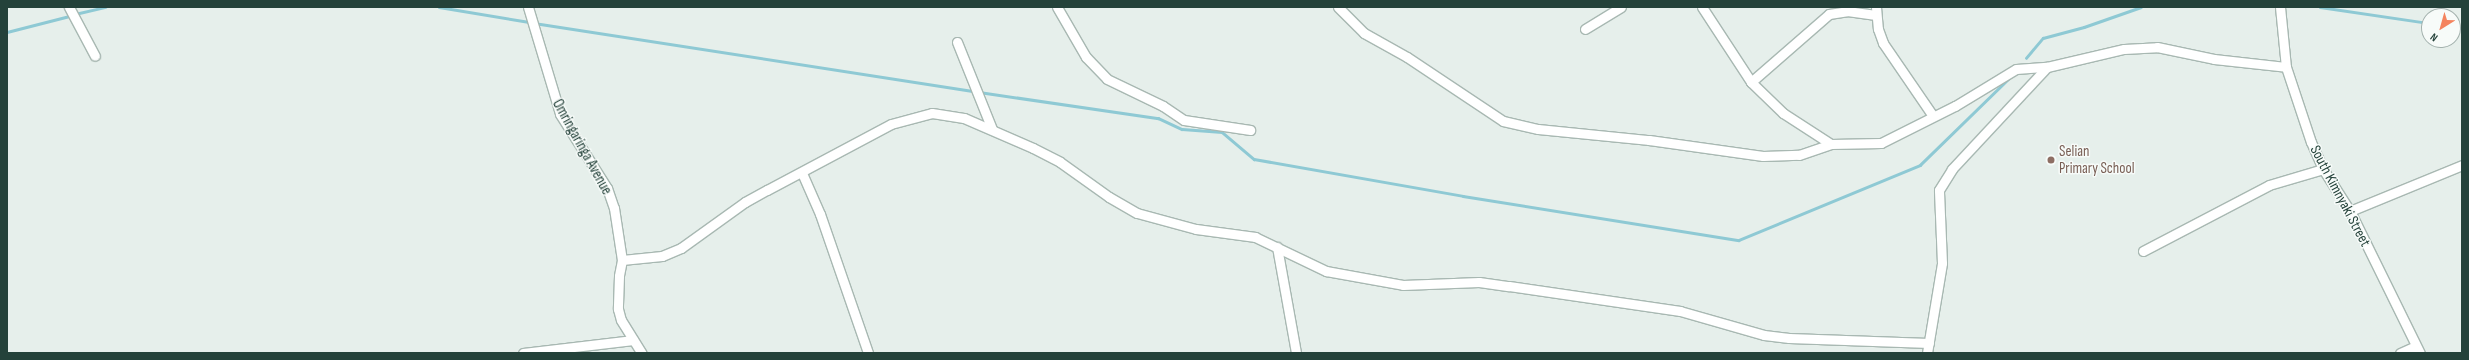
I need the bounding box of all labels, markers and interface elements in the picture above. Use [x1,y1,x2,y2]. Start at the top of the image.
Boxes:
north arrow [2421,8,2461,48]
text: N [2428,30,2440,44]
street label: Omringaringa Avenue [548,96,616,198]
place label: Selian Primary School [2059,142,2135,177]
street label: South Kimnyaki Street [2306,142,2374,250]
marker: Selian Primary School [2046,155,2056,165]

